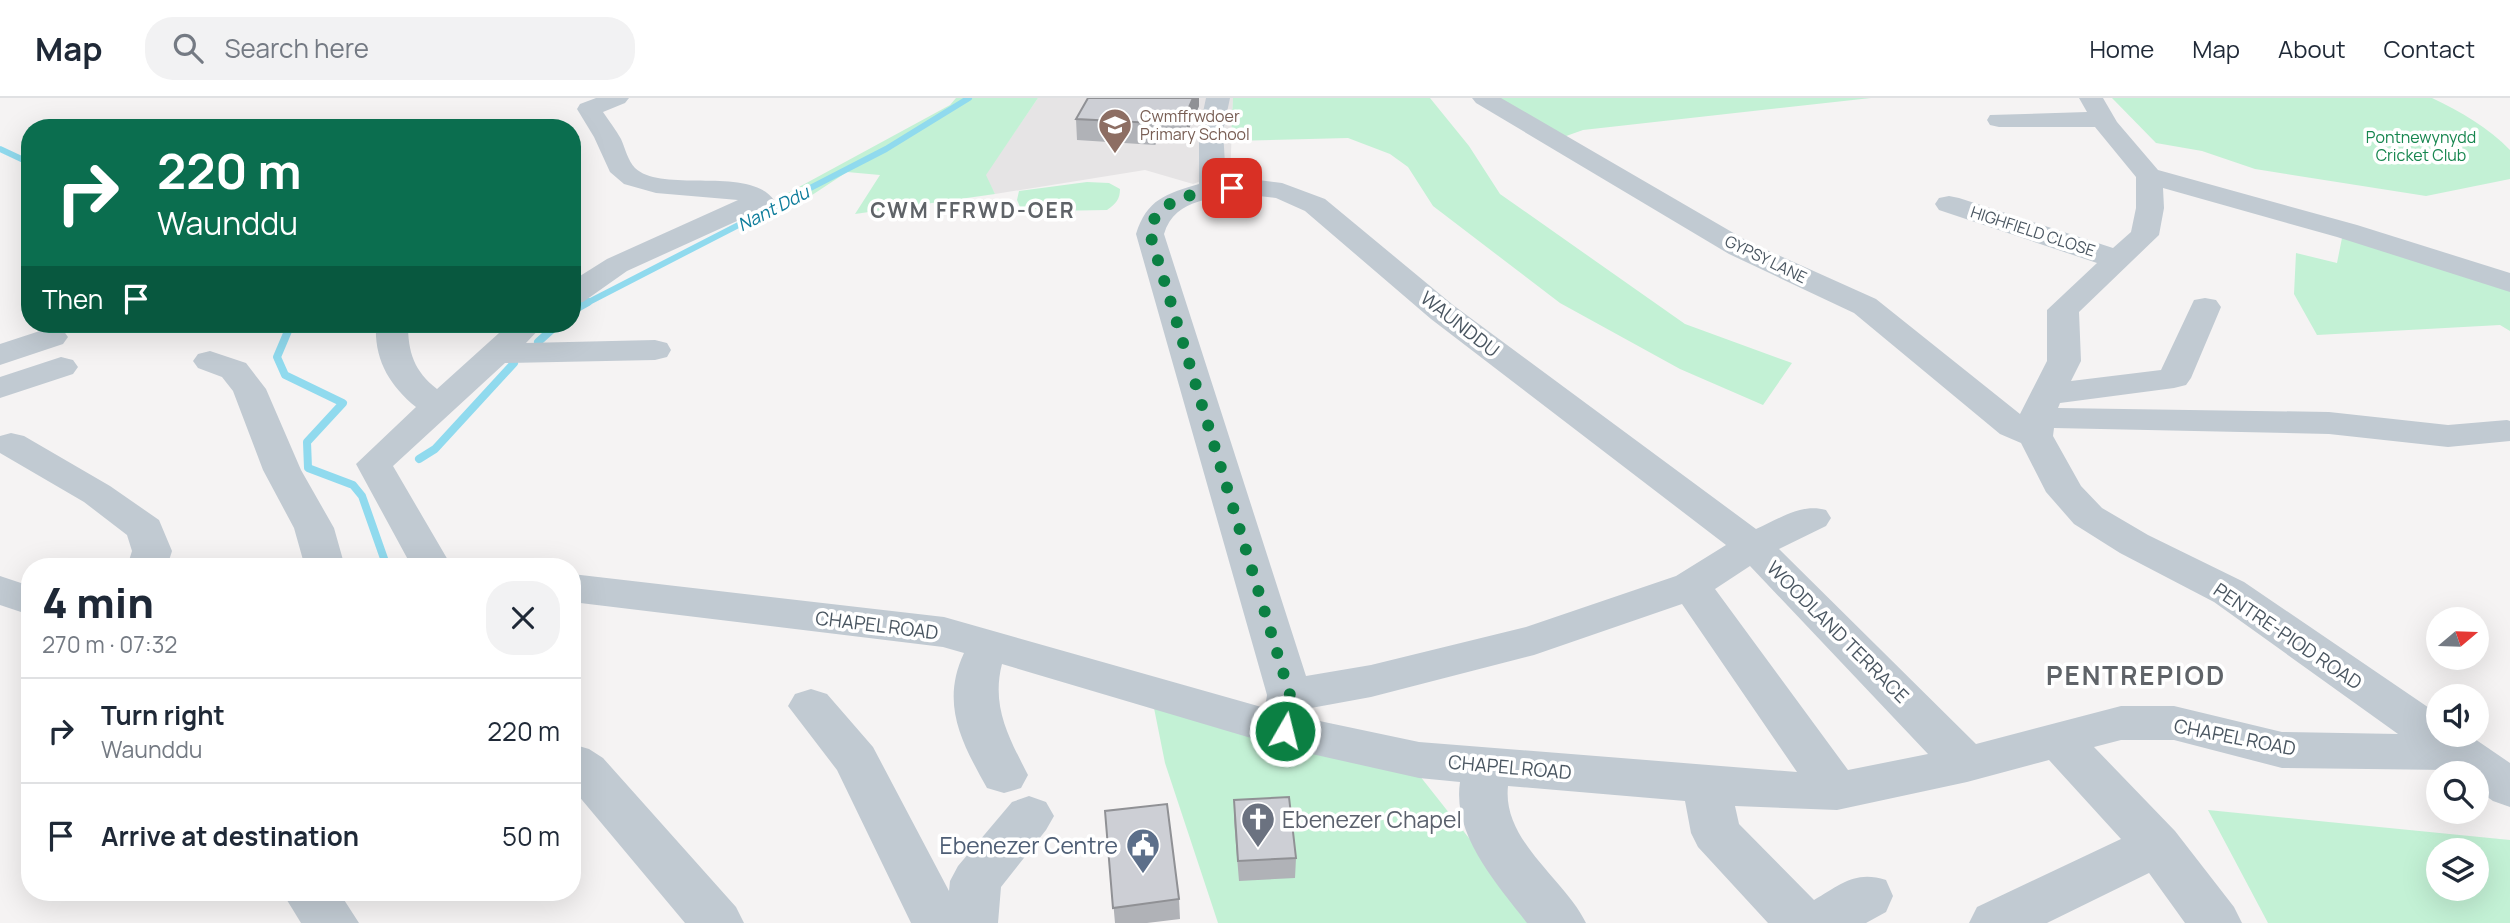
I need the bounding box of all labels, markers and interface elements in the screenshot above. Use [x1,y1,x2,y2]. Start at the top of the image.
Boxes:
search box [145,17,635,80]
text: Map [35,26,103,71]
icon: search [169,29,207,67]
text: Search here [225,30,369,66]
text: Home [2089,32,2154,65]
text: Map [2192,32,2240,65]
text: About [2278,32,2346,65]
text: Contact [2384,32,2475,65]
place label: Cwmffrwdoer Primary School [1140,105,1250,145]
school or university icon: Cwmffrwdoer Primary School [1096,106,1134,155]
park label: Pontnewynydd Cricket Club [2366,126,2476,166]
text: 220 m [157,137,301,204]
icon: right [42,147,133,238]
pin [1202,158,1262,218]
icon: arrive [1213,169,1251,207]
water label: Nant Ddu [733,179,814,236]
district label: CWM FFRWD-OER [870,196,1076,224]
street label: HIGHFIELD CLOSE [1968,200,2098,262]
text: Waunddu [157,201,298,245]
street label: GYPSY LANE [1721,230,1811,288]
icon: arrive [117,280,155,318]
text: Then [42,281,103,317]
street label: WAUNDDU [1415,285,1505,363]
street label: WOODLAND TERRACE [1761,555,1915,709]
text: 4 min [42,573,154,631]
street label: PENTRE-PIOD ROAD [2209,577,2367,695]
button: close [486,581,560,655]
street label: CHAPEL ROAD [814,605,940,645]
north arrow [2426,607,2488,670]
map controls [2426,607,2489,901]
text: 270 m · 07:32 [42,628,177,660]
district label: PENTREPIOD [2046,657,2226,693]
button: sound [2426,684,2489,747]
position arrow [1248,694,1322,768]
text: Turn right [101,697,225,733]
icon: right [42,712,80,750]
street label: CHAPEL ROAD [2172,712,2298,762]
text: 220 m [487,713,560,749]
text: Waunddu [101,733,202,765]
street label: CHAPEL ROAD [1447,749,1573,785]
button: search [2426,761,2489,824]
church icon: Ebenezer Chapel [1239,800,1277,849]
place label: Ebenezer Chapel [1282,803,1462,835]
icon: arrive [42,817,80,855]
text: Arrive at destination [101,818,359,854]
text: 50 m [502,818,560,854]
public building icon: Ebenezer Centre [1124,826,1162,875]
place label: Ebenezer Centre [940,829,1118,861]
button: layers [2426,838,2489,901]

